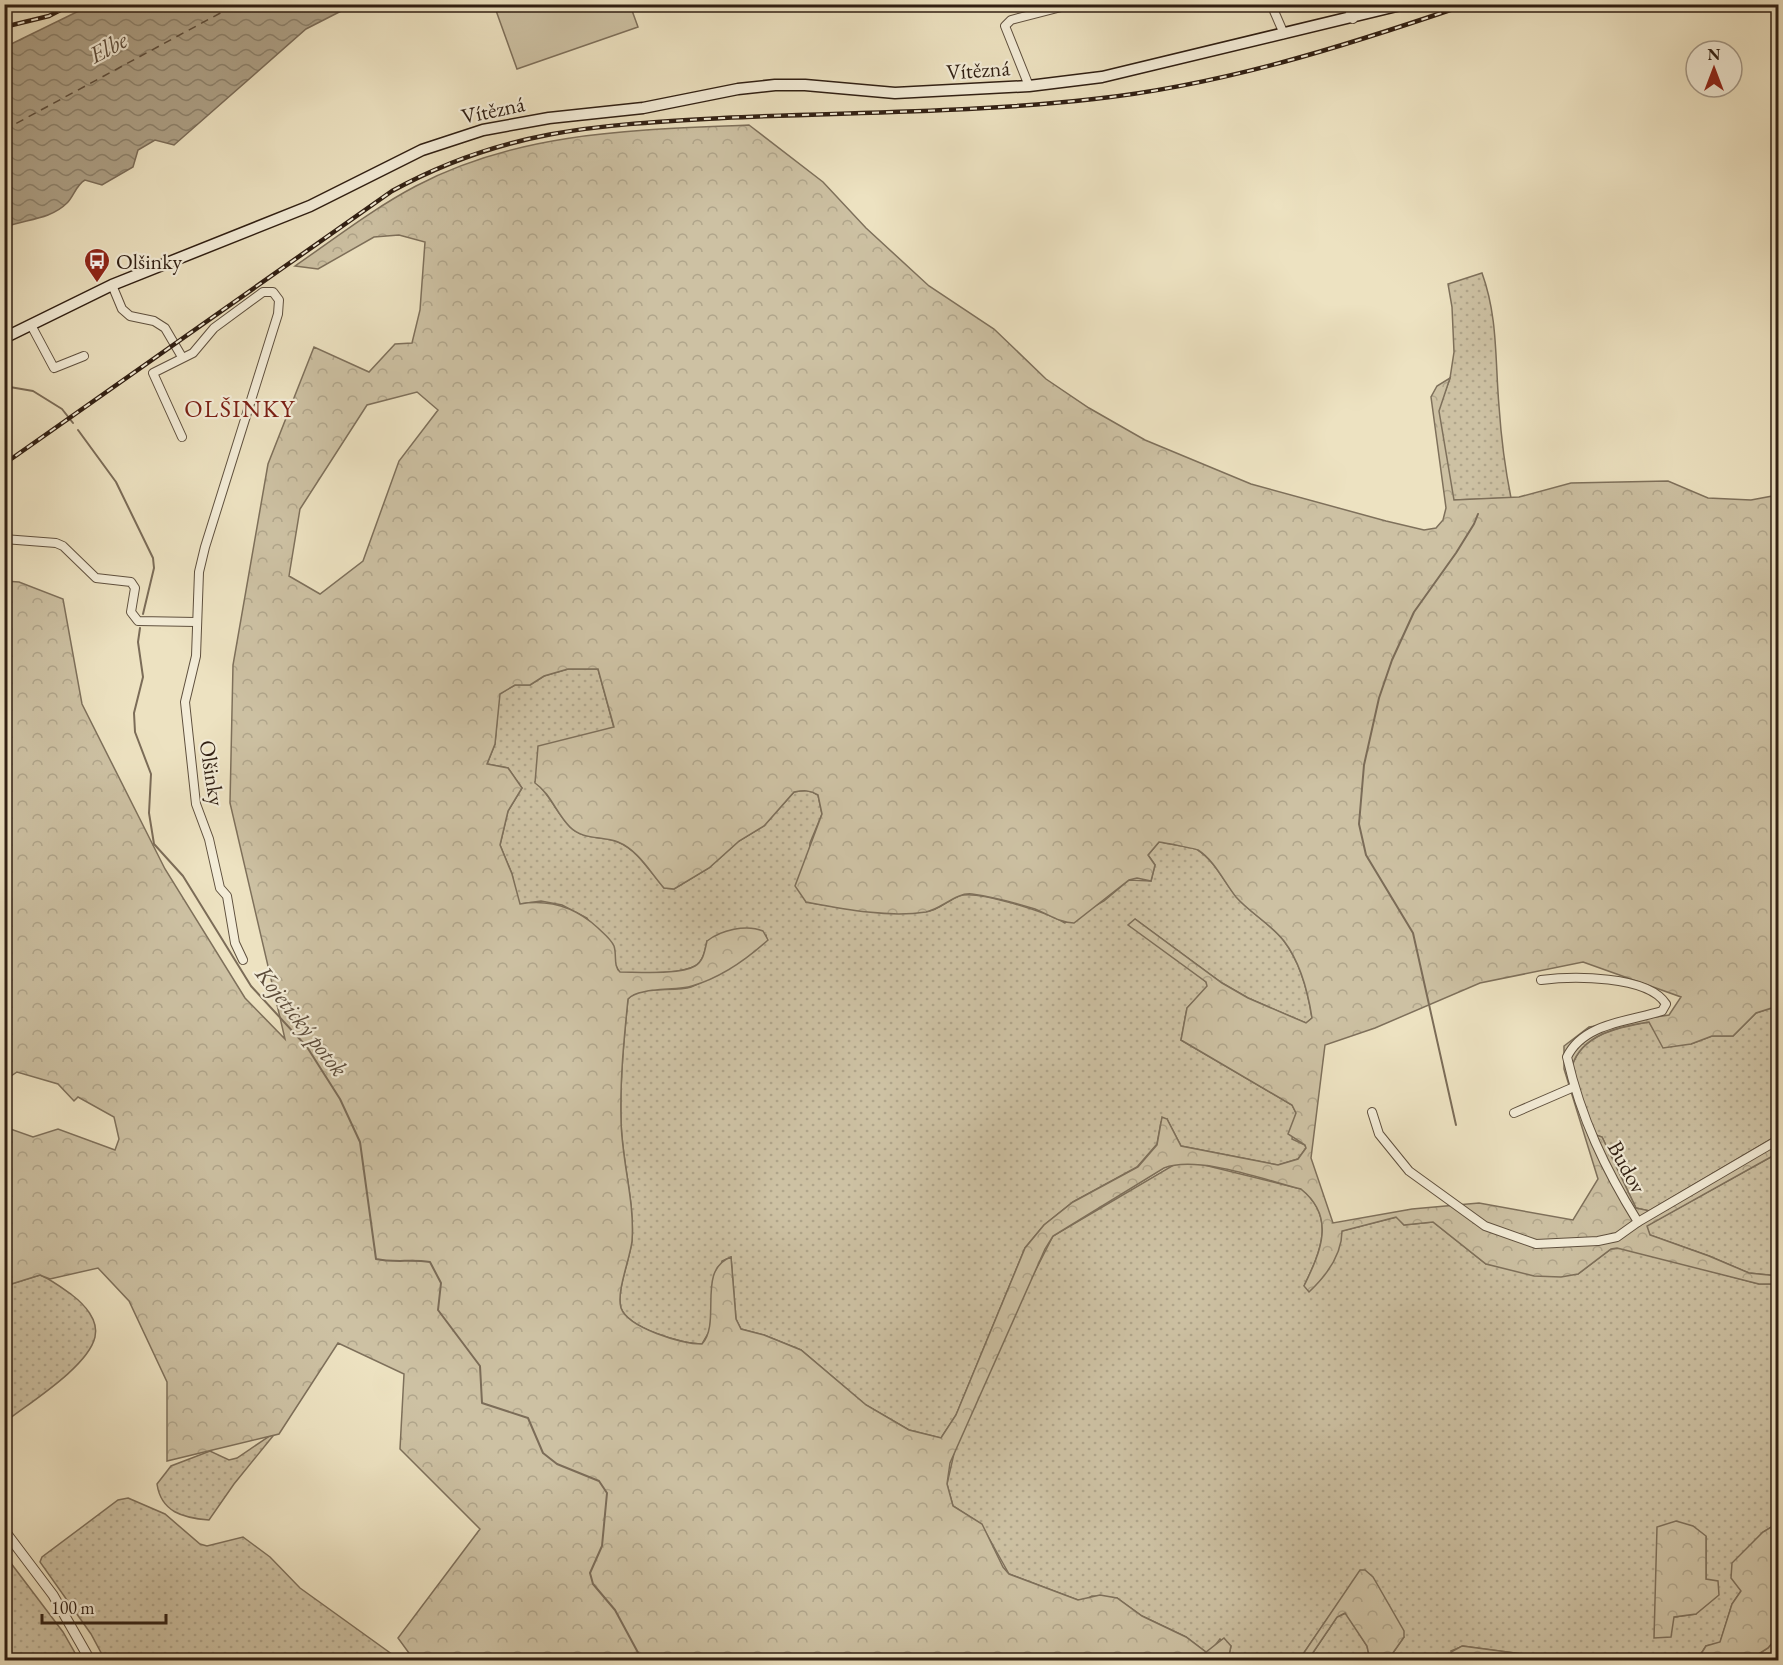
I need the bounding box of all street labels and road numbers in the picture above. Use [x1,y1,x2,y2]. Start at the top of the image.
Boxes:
street label: Vítězná [945,53,1011,87]
street label: Vítězná [459,89,527,131]
street label: Olšinky [193,738,232,808]
street label: Budov [1601,1136,1653,1199]

